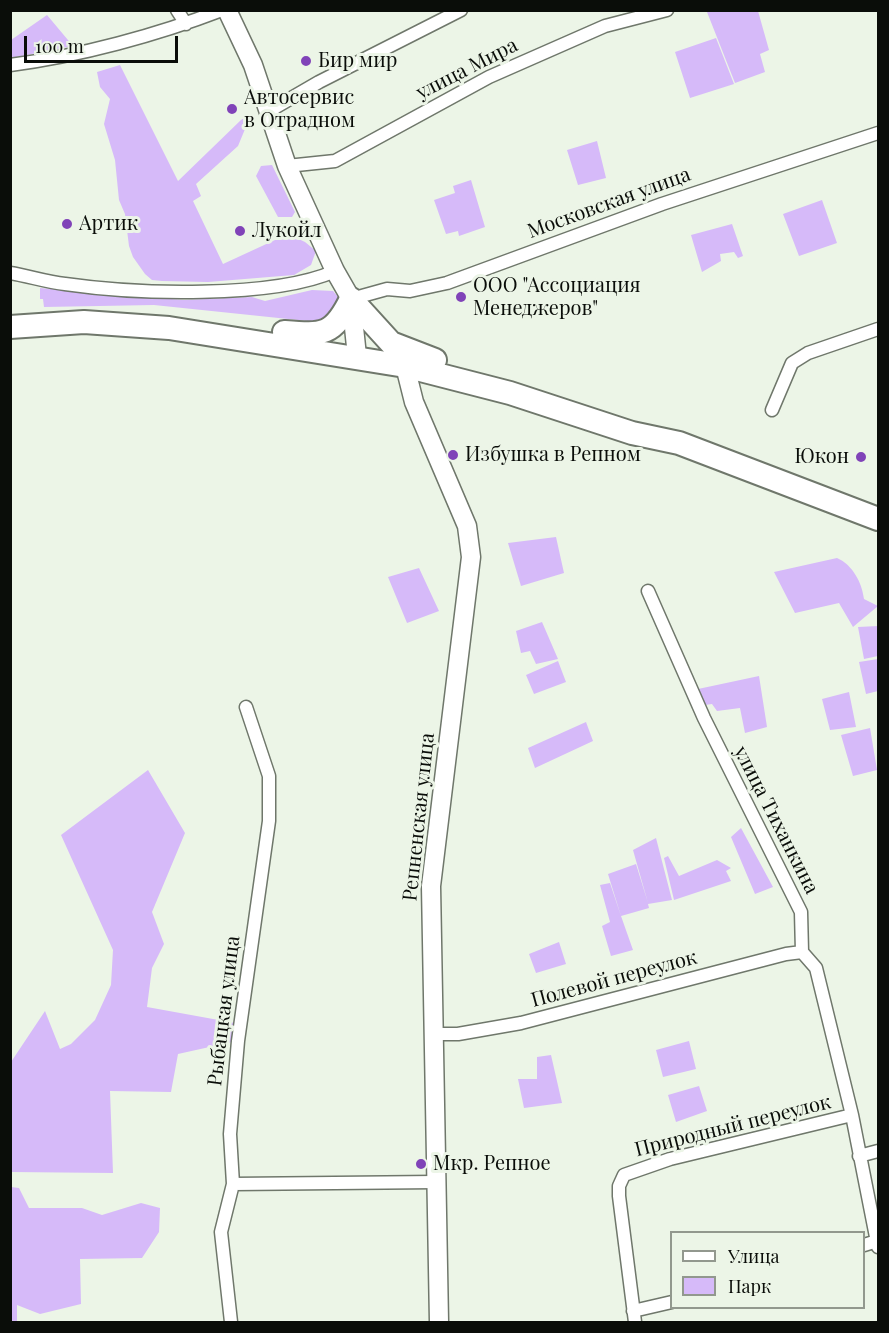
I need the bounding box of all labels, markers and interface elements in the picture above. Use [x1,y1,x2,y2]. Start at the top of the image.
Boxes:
scale bar [27,24,182,62]
street label: улица Мира [412,33,522,105]
text: 100 m [35,34,84,58]
place label: Бир мир [318,49,397,73]
marker: Бир мир [299,54,313,68]
place label: Автосервис в Отрадном [244,86,355,133]
marker: Автосервис в Отрадном [225,102,239,116]
street label: Московская улица [524,162,694,244]
place label: Артик [79,212,138,236]
marker: Артик [60,217,74,231]
place label: Лукойл [252,219,321,243]
marker: Лукойл [233,224,247,238]
place label: ООО "Ассоциация Менеджеров" [473,274,641,321]
marker: ООО "Ассоциация Менеджеров" [454,290,468,304]
place label: Избушка в Репном [465,443,641,467]
place label: Юкон [794,445,849,469]
marker: Избушка в Репном [446,448,460,462]
marker: Юкон [854,450,868,464]
street label: Репненская улица [398,732,440,902]
street label: улица Тиханкина [728,742,824,898]
street label: Рыбацкая улица [203,934,245,1088]
street label: Полевой переулок [528,945,700,1013]
street label: Природный переулок [632,1090,834,1162]
place label: Мкр. Репное [433,1152,551,1176]
marker: Мкр. Репное [414,1157,428,1171]
legend [670,1231,865,1309]
text: Улица [728,1244,779,1268]
text: Парк [728,1274,771,1298]

